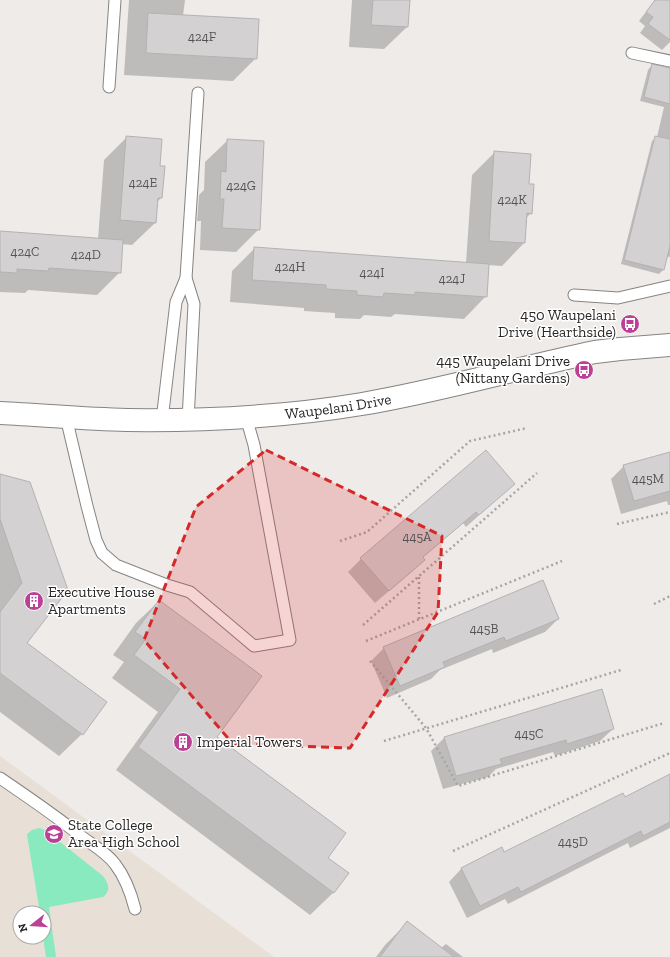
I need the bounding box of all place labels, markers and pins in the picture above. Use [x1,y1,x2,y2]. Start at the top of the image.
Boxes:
place label: 450 Waupelani Drive (Hearthside) [498,306,616,341]
bus stop icon: 450 Waupelani Drive (Hearthside) [619,313,641,335]
place label: 445 Waupelani Drive (Nittany Gardens) [436,352,570,387]
bus stop icon: 445 Waupelani Drive (Nittany Gardens) [573,359,595,381]
place label: Executive House Apartments [48,583,155,618]
building icon: Executive House Apartments [23,590,45,612]
building icon: Imperial Towers [172,731,194,753]
place label: Imperial Towers [197,733,302,751]
place label: State College Area High School [68,816,180,851]
school or university icon: State College Area High School [43,823,65,845]

